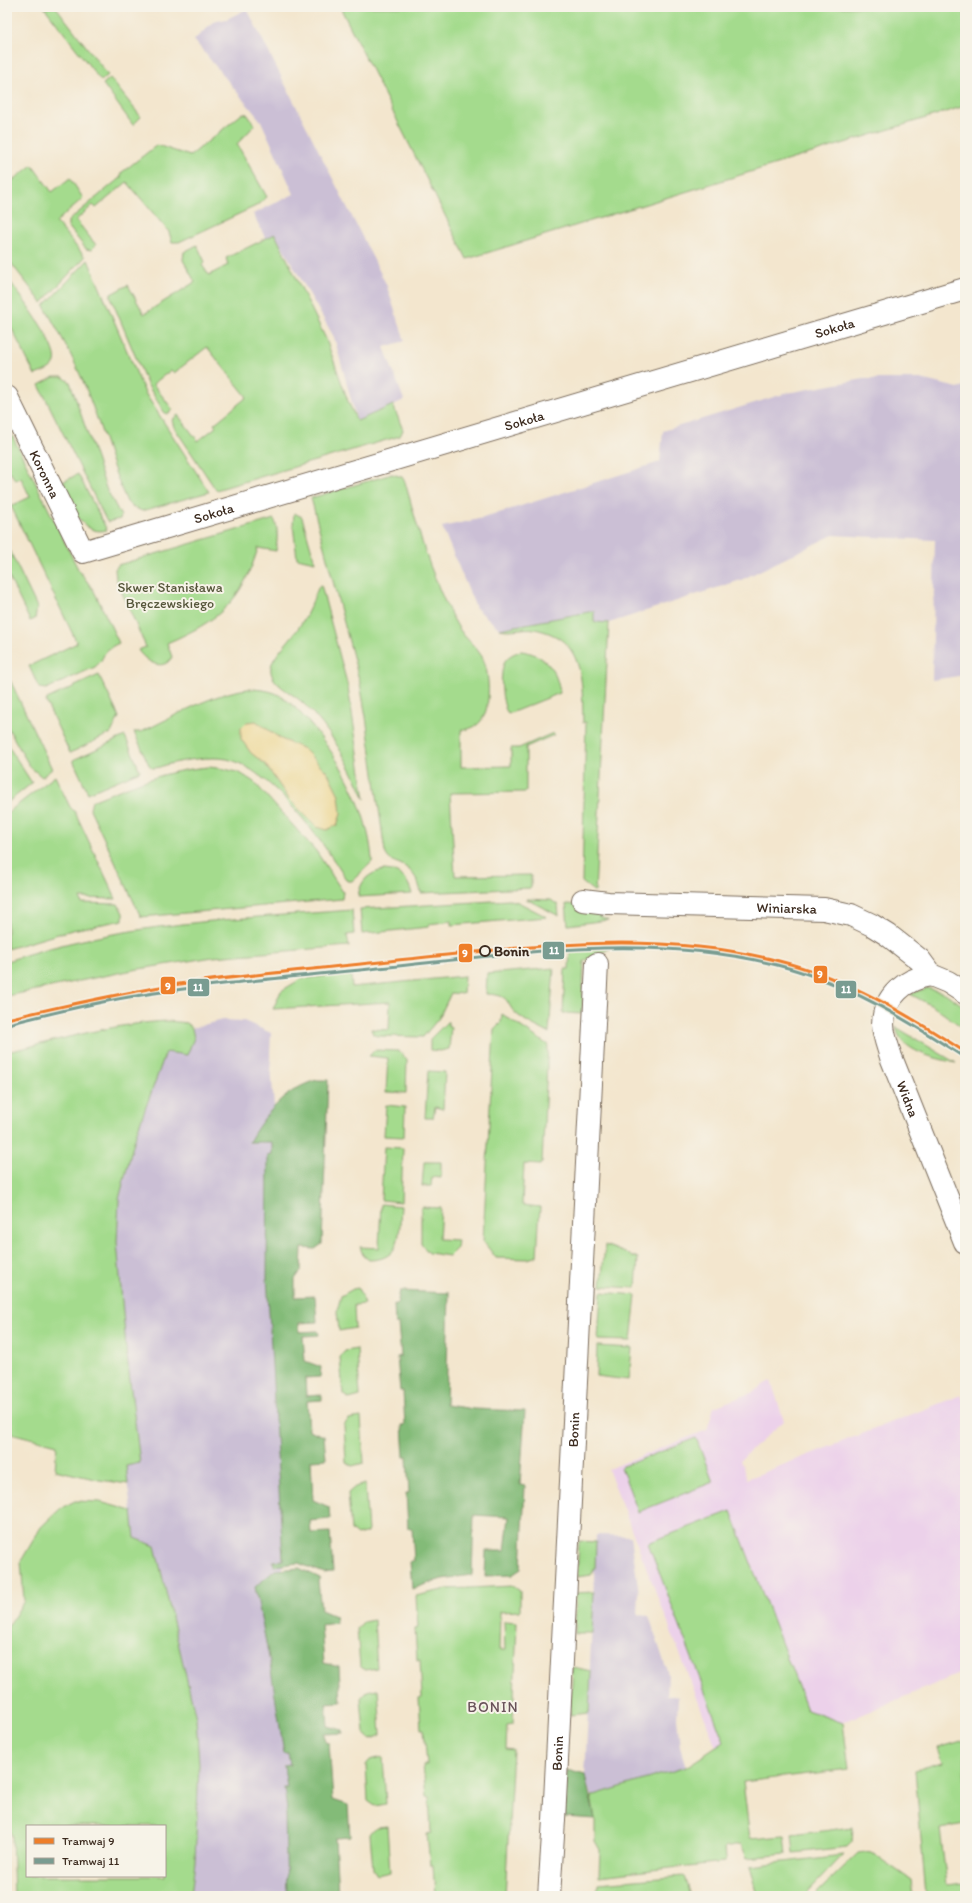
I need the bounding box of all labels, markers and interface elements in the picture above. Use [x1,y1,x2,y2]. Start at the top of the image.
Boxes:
street label: Sokoła [813,314,857,342]
street label: Sokoła [502,407,547,435]
street label: Koronna [25,448,64,502]
street label: Sokoła [192,499,236,527]
park label: Skwer Stanisława Bręczewskiego [117,579,223,612]
street label: Winiarska [756,899,818,918]
line badge: 11 [542,941,565,960]
line badge: 9 [458,943,473,963]
place label: Bonin [494,943,530,960]
text: 11 [549,944,560,957]
marker: Bonin [479,945,491,957]
text: 9 [462,947,468,960]
line badge: 9 [813,965,828,984]
text: 9 [817,968,823,981]
line badge: 9 [160,976,176,995]
line badge: 11 [187,978,210,997]
text: 9 [165,980,171,993]
line badge: 11 [835,980,857,999]
text: 11 [193,981,204,994]
text: 11 [841,983,852,996]
street label: Widna [892,1078,922,1120]
street label: Bonin [565,1411,584,1448]
district label: BONIN [467,1698,519,1716]
street label: Bonin [548,1735,567,1771]
legend [26,1825,166,1877]
text: Tramwaj 9 [62,1834,115,1848]
text: Tramwaj 11 [62,1854,120,1868]

